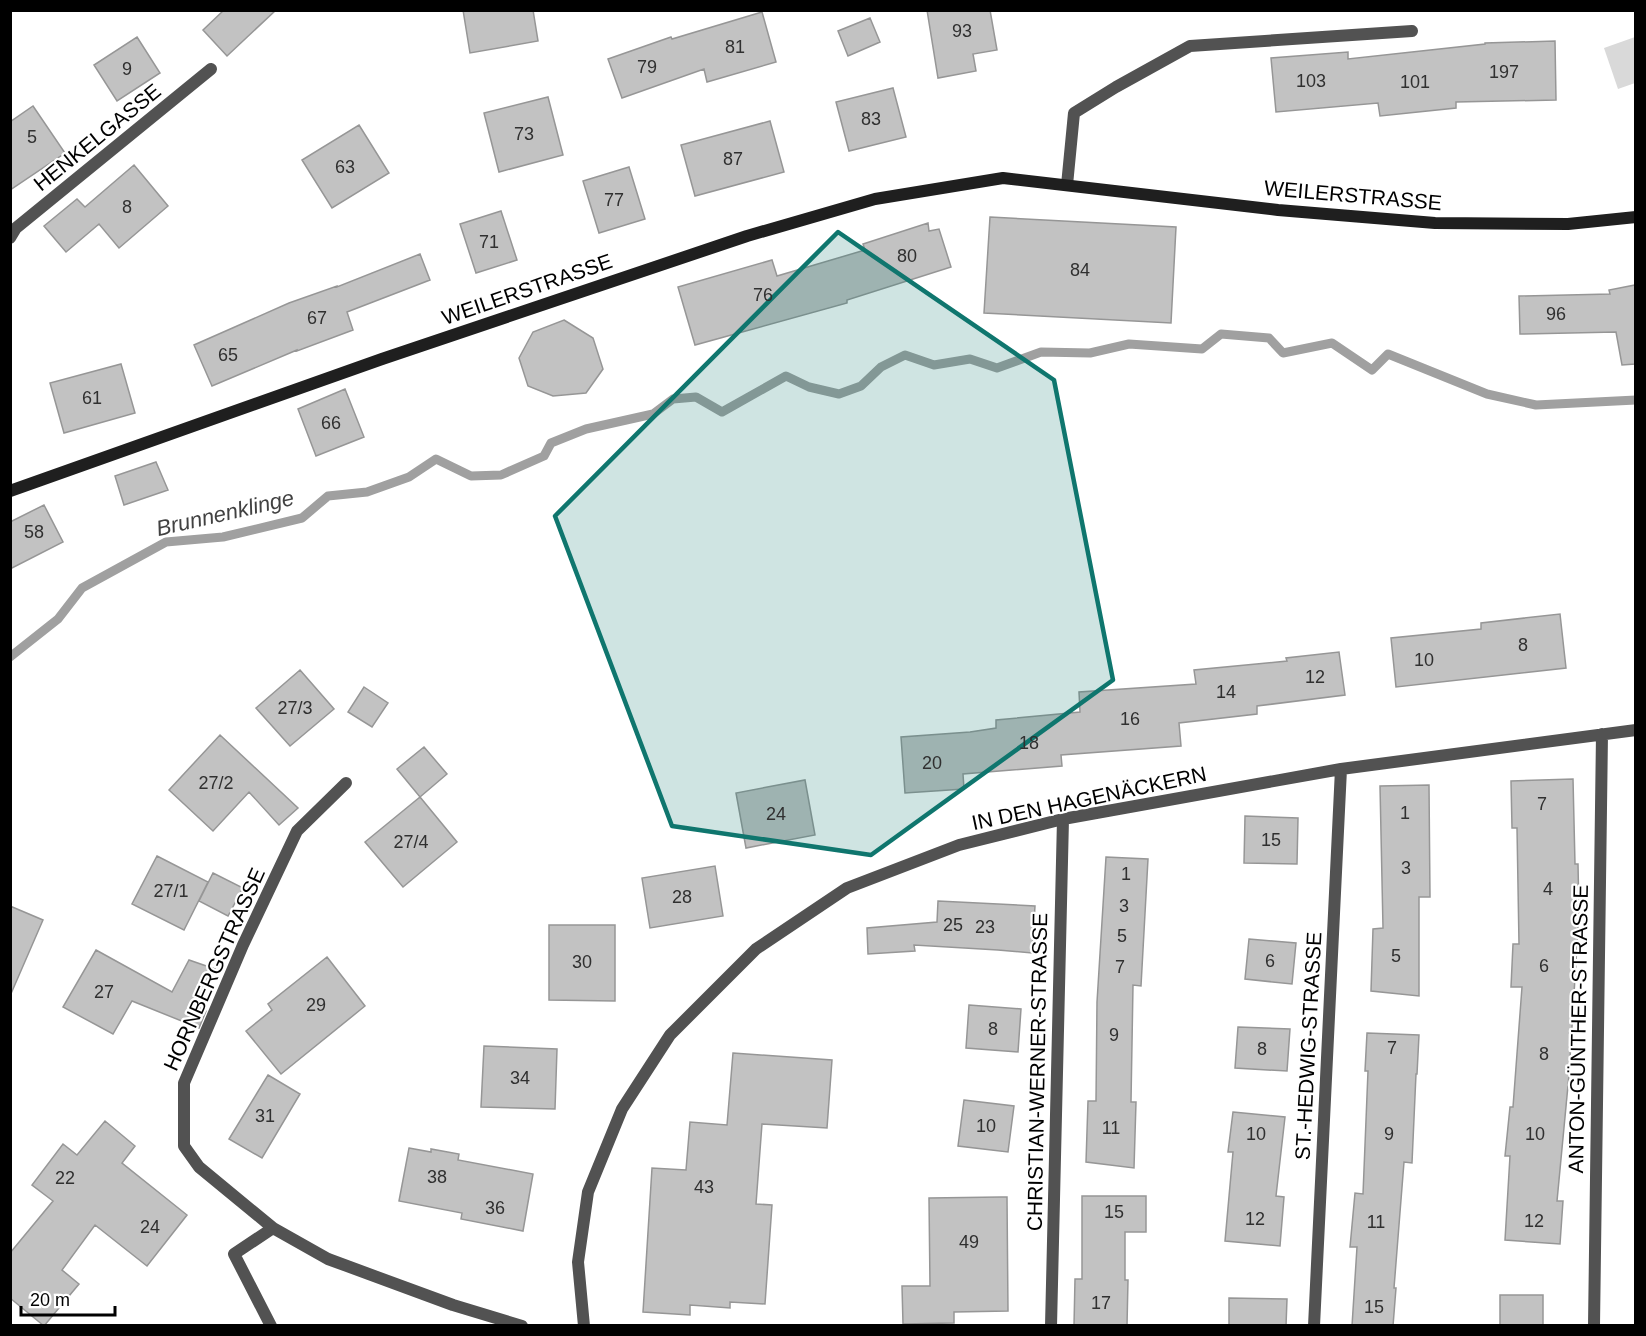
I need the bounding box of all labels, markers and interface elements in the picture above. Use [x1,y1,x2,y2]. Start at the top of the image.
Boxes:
house number: 93 [952,21,972,41]
house number: 81 [725,37,745,57]
house number: 79 [637,57,657,77]
house number: 9 [122,59,132,79]
house number: 197 [1489,62,1519,82]
house number: 103 [1296,71,1326,91]
house number: 101 [1400,72,1430,92]
street label: HENKELGASSE [29,79,165,195]
house number: 83 [861,109,881,129]
house number: 73 [514,124,534,144]
house number: 5 [27,127,37,147]
house number: 87 [723,149,743,169]
house number: 63 [335,157,355,177]
street label: WEILERSTRASSE [1263,176,1443,214]
house number: 77 [604,190,624,210]
house number: 8 [122,197,132,217]
house number: 71 [479,232,499,252]
house number: 80 [897,246,917,266]
street label: WEILERSTRASSE [439,249,615,329]
house number: 84 [1070,260,1090,280]
house number: 76 [753,285,773,305]
house number: 96 [1546,304,1566,324]
house number: 67 [307,308,327,328]
house number: 65 [218,345,238,365]
house number: 61 [82,388,102,408]
house number: 66 [321,413,341,433]
water label: Brunnenklinge [154,485,296,541]
house number: 58 [24,522,44,542]
house number: 8 [1518,635,1528,655]
house number: 10 [1414,650,1434,670]
house number: 12 [1305,667,1325,687]
house number: 14 [1216,682,1236,702]
house number: 27/3 [277,698,313,718]
house number: 16 [1120,709,1140,729]
house number: 18 [1019,733,1039,753]
house number: 20 [922,753,942,773]
street label: IN DEN HAGENÄCKERN [970,762,1208,834]
house number: 27/2 [198,773,234,793]
house number: 7 [1537,794,1547,814]
house number: 1 [1400,803,1410,823]
house number: 24 [766,804,786,824]
house number: 15 [1261,830,1281,850]
house number: 27/4 [393,832,429,852]
house number: 3 [1401,858,1411,878]
street label: HORNBERGSTRASSE [159,864,269,1074]
house number: 1 [1121,864,1131,884]
house number: 4 [1543,879,1553,899]
house number: 27/1 [153,881,189,901]
street label: ANTON-GÜNTHER-STRASSE [1564,884,1592,1174]
house number: 28 [672,887,692,907]
house number: 3 [1119,896,1129,916]
street label: CHRISTIAN-WERNER-STRASSE [1023,913,1051,1231]
house number: 25 [943,915,963,935]
house number: 23 [975,917,995,937]
house number: 5 [1117,926,1127,946]
street label: ST.-HEDWIG-STRASSE [1291,931,1325,1161]
house number: 5 [1391,946,1401,966]
house number: 6 [1265,951,1275,971]
house number: 30 [572,952,592,972]
house number: 6 [1539,956,1549,976]
house number: 7 [1115,957,1125,977]
house number: 27 [94,982,114,1002]
house number: 29 [306,995,326,1015]
house number: 8 [988,1019,998,1039]
house number: 9 [1109,1025,1119,1045]
house number: 7 [1387,1038,1397,1058]
house number: 8 [1257,1039,1267,1059]
house number: 8 [1539,1044,1549,1064]
house number: 34 [510,1068,530,1088]
house number: 31 [255,1106,275,1126]
house number: 10 [976,1116,996,1136]
house number: 11 [1102,1118,1120,1138]
house number: 10 [1246,1124,1266,1144]
house number: 9 [1384,1124,1394,1144]
house number: 10 [1525,1124,1545,1144]
house number: 38 [427,1167,447,1187]
house number: 22 [55,1168,75,1188]
house number: 43 [694,1177,714,1197]
house number: 36 [485,1198,505,1218]
house number: 15 [1104,1202,1124,1222]
house number: 12 [1245,1209,1265,1229]
house number: 12 [1524,1211,1544,1231]
house number: 11 [1367,1212,1385,1232]
house number: 24 [140,1217,160,1237]
house number: 49 [959,1232,979,1252]
scale bar [21,1279,116,1317]
text: 20 m [30,1290,70,1310]
house number: 17 [1091,1293,1111,1313]
house number: 15 [1364,1297,1384,1317]

